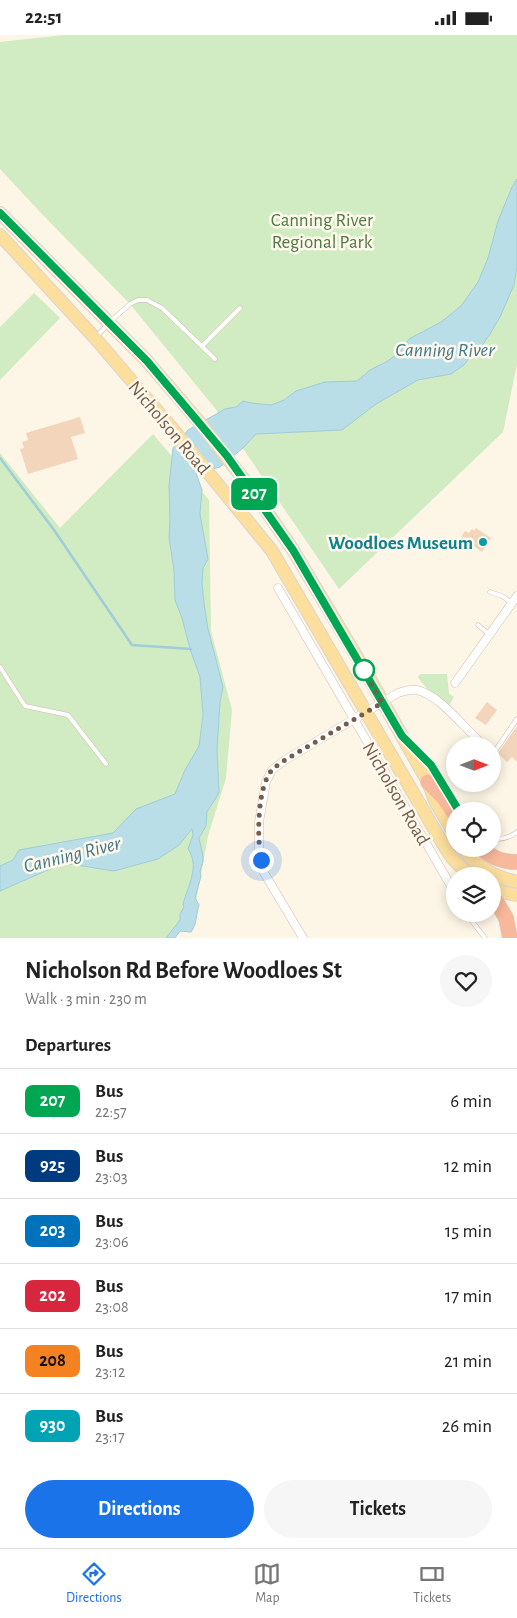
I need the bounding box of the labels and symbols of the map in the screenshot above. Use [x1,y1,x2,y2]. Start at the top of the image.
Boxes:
park label: Canning River Regional Park [271,211,373,252]
water label: Canning River [395,340,495,360]
street label: Nicholson Road [124,378,213,478]
line badge: 207 [225,478,283,510]
place label: Woodloes Museum [328,534,473,553]
marker: Woodloes Museum [477,536,489,548]
unlabelled marker [353,659,375,681]
north arrow [446,737,501,793]
street label: Nicholson Road [359,739,433,849]
water label: Canning River [22,833,123,877]
your location [249,848,274,873]

